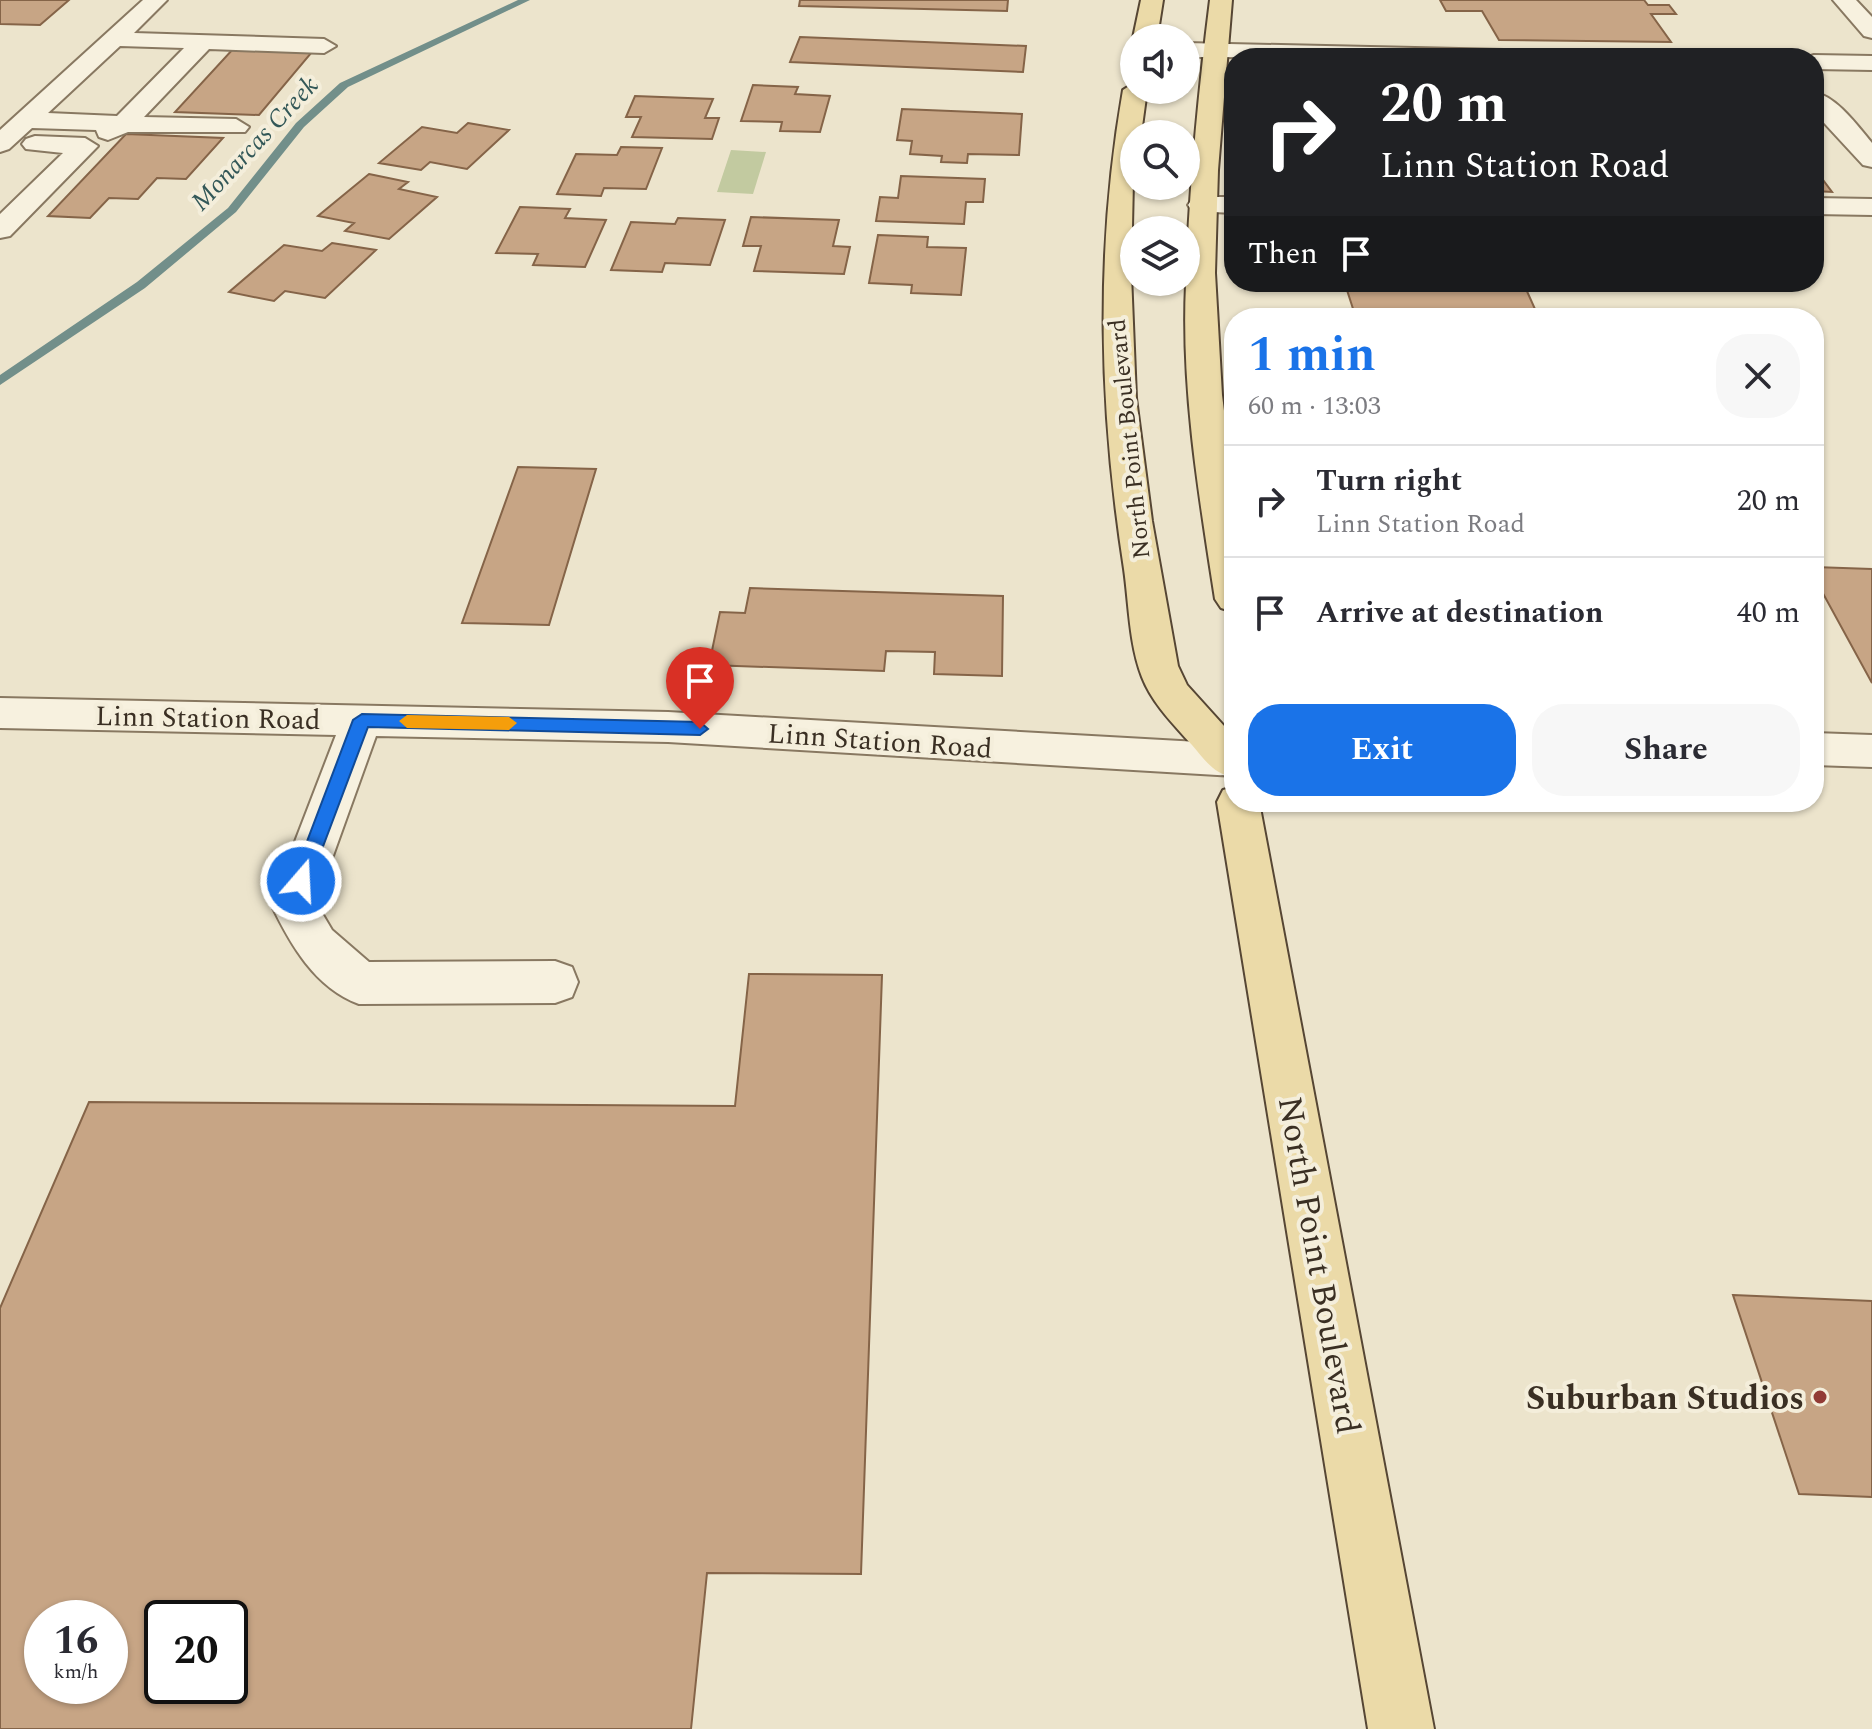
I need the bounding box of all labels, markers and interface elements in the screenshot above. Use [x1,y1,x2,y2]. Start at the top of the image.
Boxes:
map controls [1120,24,1200,296]
button: sound [1120,24,1200,104]
text: 20 m [1380,62,1507,147]
water label: Monarcas Creek [181,67,328,220]
icon: right [1248,80,1352,184]
button: search [1120,120,1200,200]
text: Linn Station Road [1380,139,1669,194]
button: layers [1120,216,1200,296]
text: Then [1248,231,1318,277]
icon: arrive [1334,232,1378,276]
street label: North Point Boulevard [1099,317,1161,561]
text: 1 min [1248,319,1376,392]
button: close [1716,334,1800,418]
text: 60 m · 13:03 [1248,386,1381,426]
text: Turn right [1316,458,1462,504]
text: 20 m [1737,478,1800,524]
icon: right [1248,479,1292,523]
text: Linn Station Road [1316,504,1525,544]
text: Arrive at destination [1316,590,1603,636]
text: 40 m [1737,590,1800,636]
icon: arrive [1248,591,1292,635]
pin [666,647,734,729]
icon: arrive [678,659,722,703]
street label: Linn Station Road [95,695,321,742]
button: Exit [1248,704,1516,796]
button: Share [1532,704,1800,796]
street label: Linn Station Road [766,712,994,771]
position arrow [259,839,343,923]
street label: North Point Boulevard [1263,1093,1373,1438]
place label: Suburban Studios [1526,1373,1804,1425]
marker: Suburban Studios [1811,1388,1829,1406]
speed limit sign: 20 [144,1600,248,1704]
text: 16 [54,1611,98,1672]
text: km/h [54,1657,99,1687]

